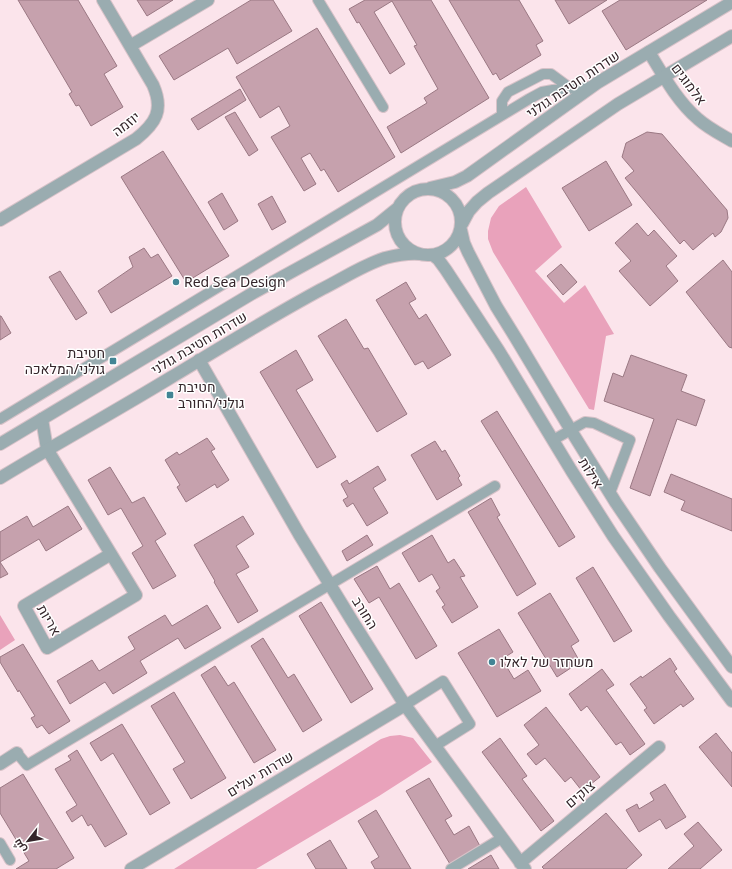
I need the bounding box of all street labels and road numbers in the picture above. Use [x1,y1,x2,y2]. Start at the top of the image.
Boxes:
street label: שדרות חטיבת גולני [522,45,623,122]
street label: אלמוגים [667,59,711,108]
street label: יוזמה [108,107,144,140]
street label: שדרות חטיבת גולני [147,306,250,379]
street label: אילות [575,454,608,492]
street label: החורב [348,593,383,633]
street label: אריות [33,601,66,639]
street label: שדרות יעלים [223,746,297,801]
street label: צוקים [561,775,599,812]

